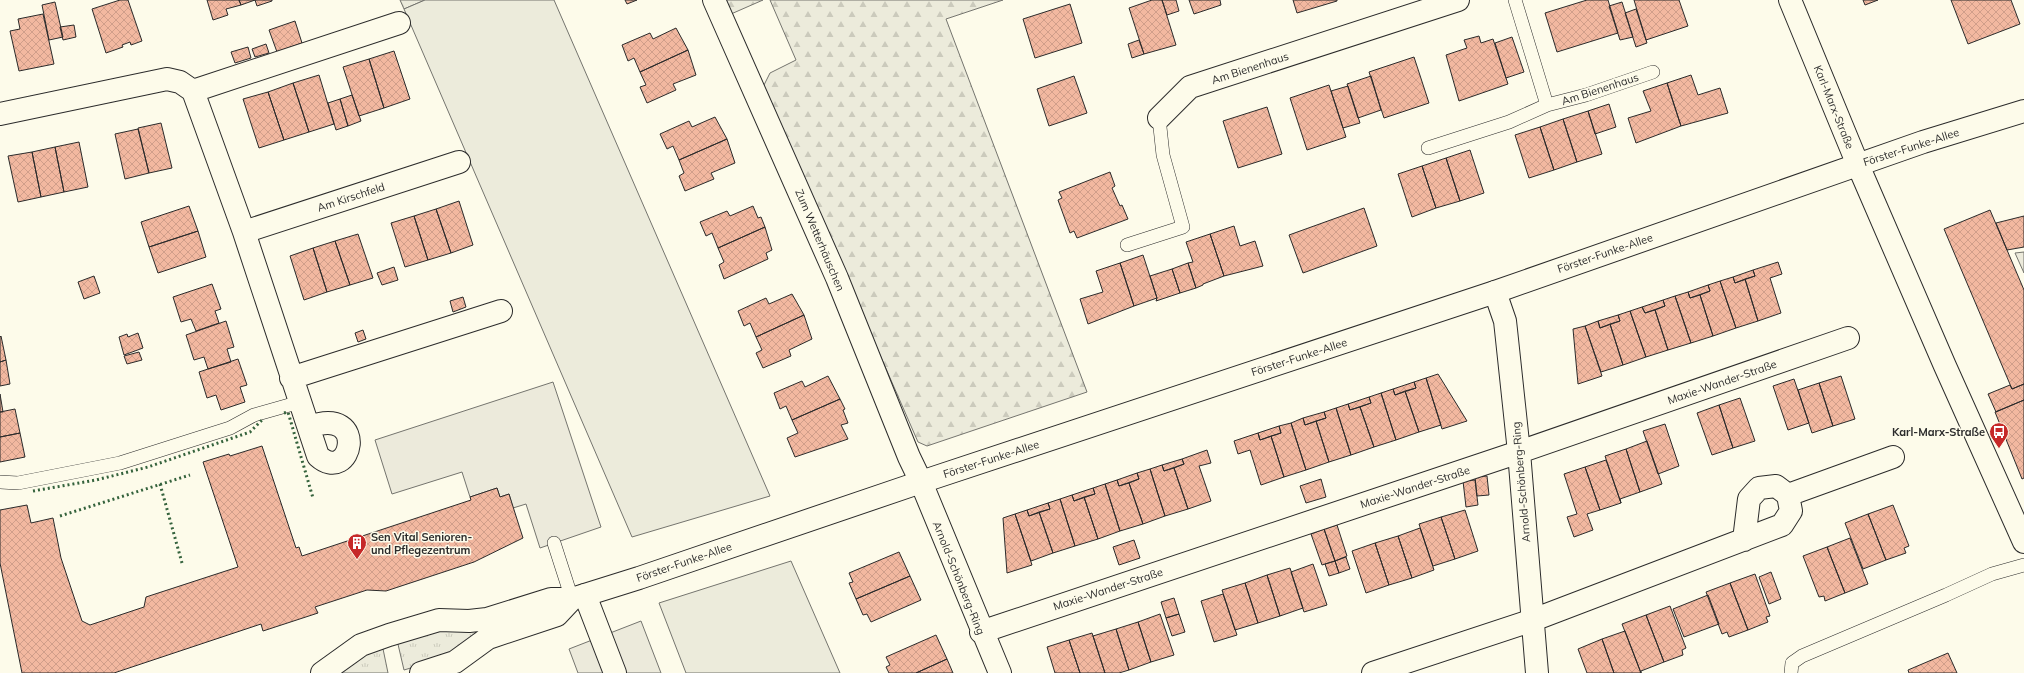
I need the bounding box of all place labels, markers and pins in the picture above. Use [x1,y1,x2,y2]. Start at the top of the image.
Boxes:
bus stop icon: Karl-Marx-Straße [1988,421,2010,449]
place label: Karl-Marx-Straße [1892,425,1985,439]
place label: Sen Vital Senioren- und Pflegezentrum [371,530,472,557]
building icon: Sen Vital Senioren- und Pflegezentrum [346,532,368,560]

